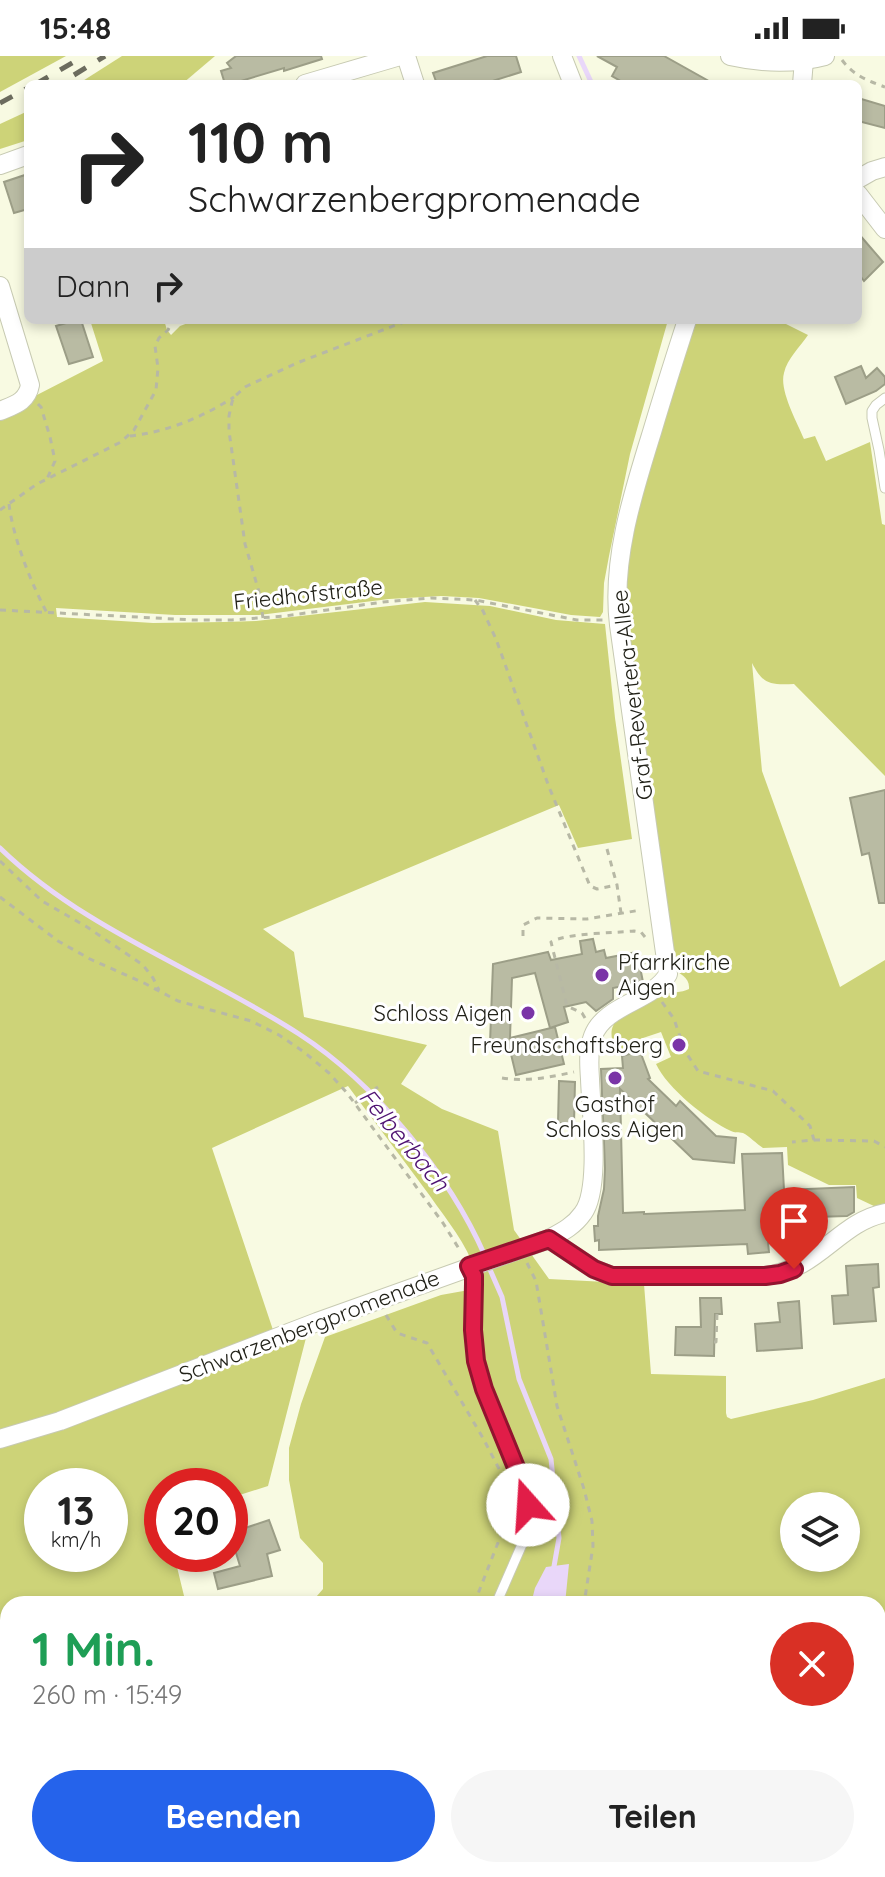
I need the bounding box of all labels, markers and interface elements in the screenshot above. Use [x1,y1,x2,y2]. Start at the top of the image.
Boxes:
text: 15:48 [40,9,111,47]
text: 110 m [188,107,333,177]
icon: right [56,112,160,216]
text: Schwarzenbergpromenade [188,176,641,221]
icon: right [146,264,190,308]
text: Dann [56,267,130,305]
street label: Friedhofstraße [232,572,384,616]
street label: Graf-Revertera-Allee [605,588,659,802]
place label: Pfarrkirche Aigen [618,948,730,1001]
marker: Pfarrkirche Aigen [593,966,611,984]
place label: Schloss Aigen [374,999,512,1027]
marker: Schloss Aigen [519,1004,537,1022]
place label: Freundschaftsberg [470,1031,663,1059]
marker: Freundschaftsberg [670,1036,688,1054]
marker: Gasthof Schloss Aigen [606,1069,624,1087]
water label: Felberbach [353,1082,457,1197]
place label: Gasthof Schloss Aigen [546,1090,684,1143]
pin [760,1187,828,1269]
icon: arrive [772,1199,816,1243]
street label: Schwarzenbergpromenade [175,1263,443,1389]
position arrow [486,1463,570,1547]
speed limit sign: 20 [144,1468,248,1572]
text: 13 [57,1485,95,1535]
map controls [780,1492,860,1572]
button: layers [780,1492,860,1572]
text: km/h [51,1527,101,1552]
text: 1 Min. [32,1618,155,1678]
button: close [770,1622,854,1706]
text: 260 m · 15:49 [32,1678,182,1711]
button: Beenden [32,1770,435,1862]
button: Teilen [451,1770,854,1862]

